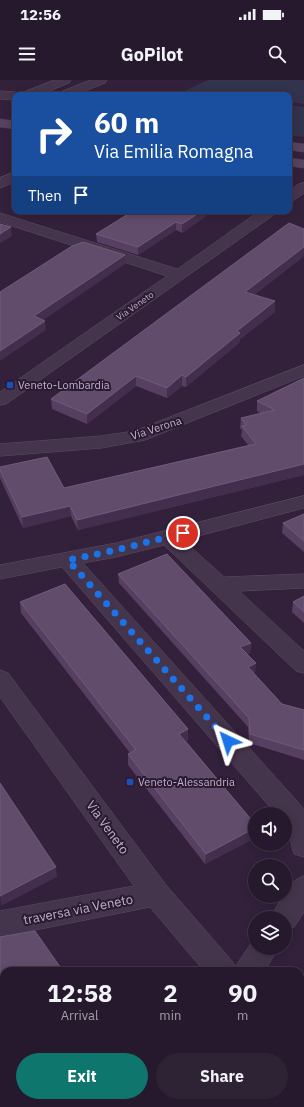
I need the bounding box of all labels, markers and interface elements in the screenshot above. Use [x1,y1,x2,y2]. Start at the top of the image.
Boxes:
text: 12:56 [20,5,61,24]
icon: menu [16,43,38,65]
text: GoPilot [121,43,183,66]
icon: search [266,43,288,65]
text: 60 m [94,104,159,141]
icon: right [28,108,80,160]
text: Via Emilia Romagna [94,140,253,163]
icon: arrive [70,184,92,206]
text: Then [28,186,62,205]
street label: Via Veneto [114,289,155,322]
place label: Veneto-Lombardia [18,378,110,392]
marker: Veneto-Lombardia [5,380,15,390]
street label: Via Verona [129,413,183,443]
pin [166,516,200,550]
icon: arrive [172,522,194,544]
position arrow [207,720,249,762]
place label: Veneto-Alessandria [138,775,235,789]
marker: Veneto-Alessandria [125,777,135,787]
street label: Via Veneto [82,797,133,857]
map controls [248,807,292,955]
button: sound [248,807,292,851]
button: search [248,859,292,903]
street label: traversa via Veneto [22,891,134,928]
button: layers [248,911,292,955]
text: 12:58 [47,977,112,1009]
text: 2 [163,977,178,1009]
text: 90 [228,977,257,1009]
text: Arrival [61,1007,99,1024]
text: min [159,1007,181,1024]
text: m [237,1007,248,1024]
button: Exit [16,1053,148,1099]
button: Share [156,1053,288,1099]

